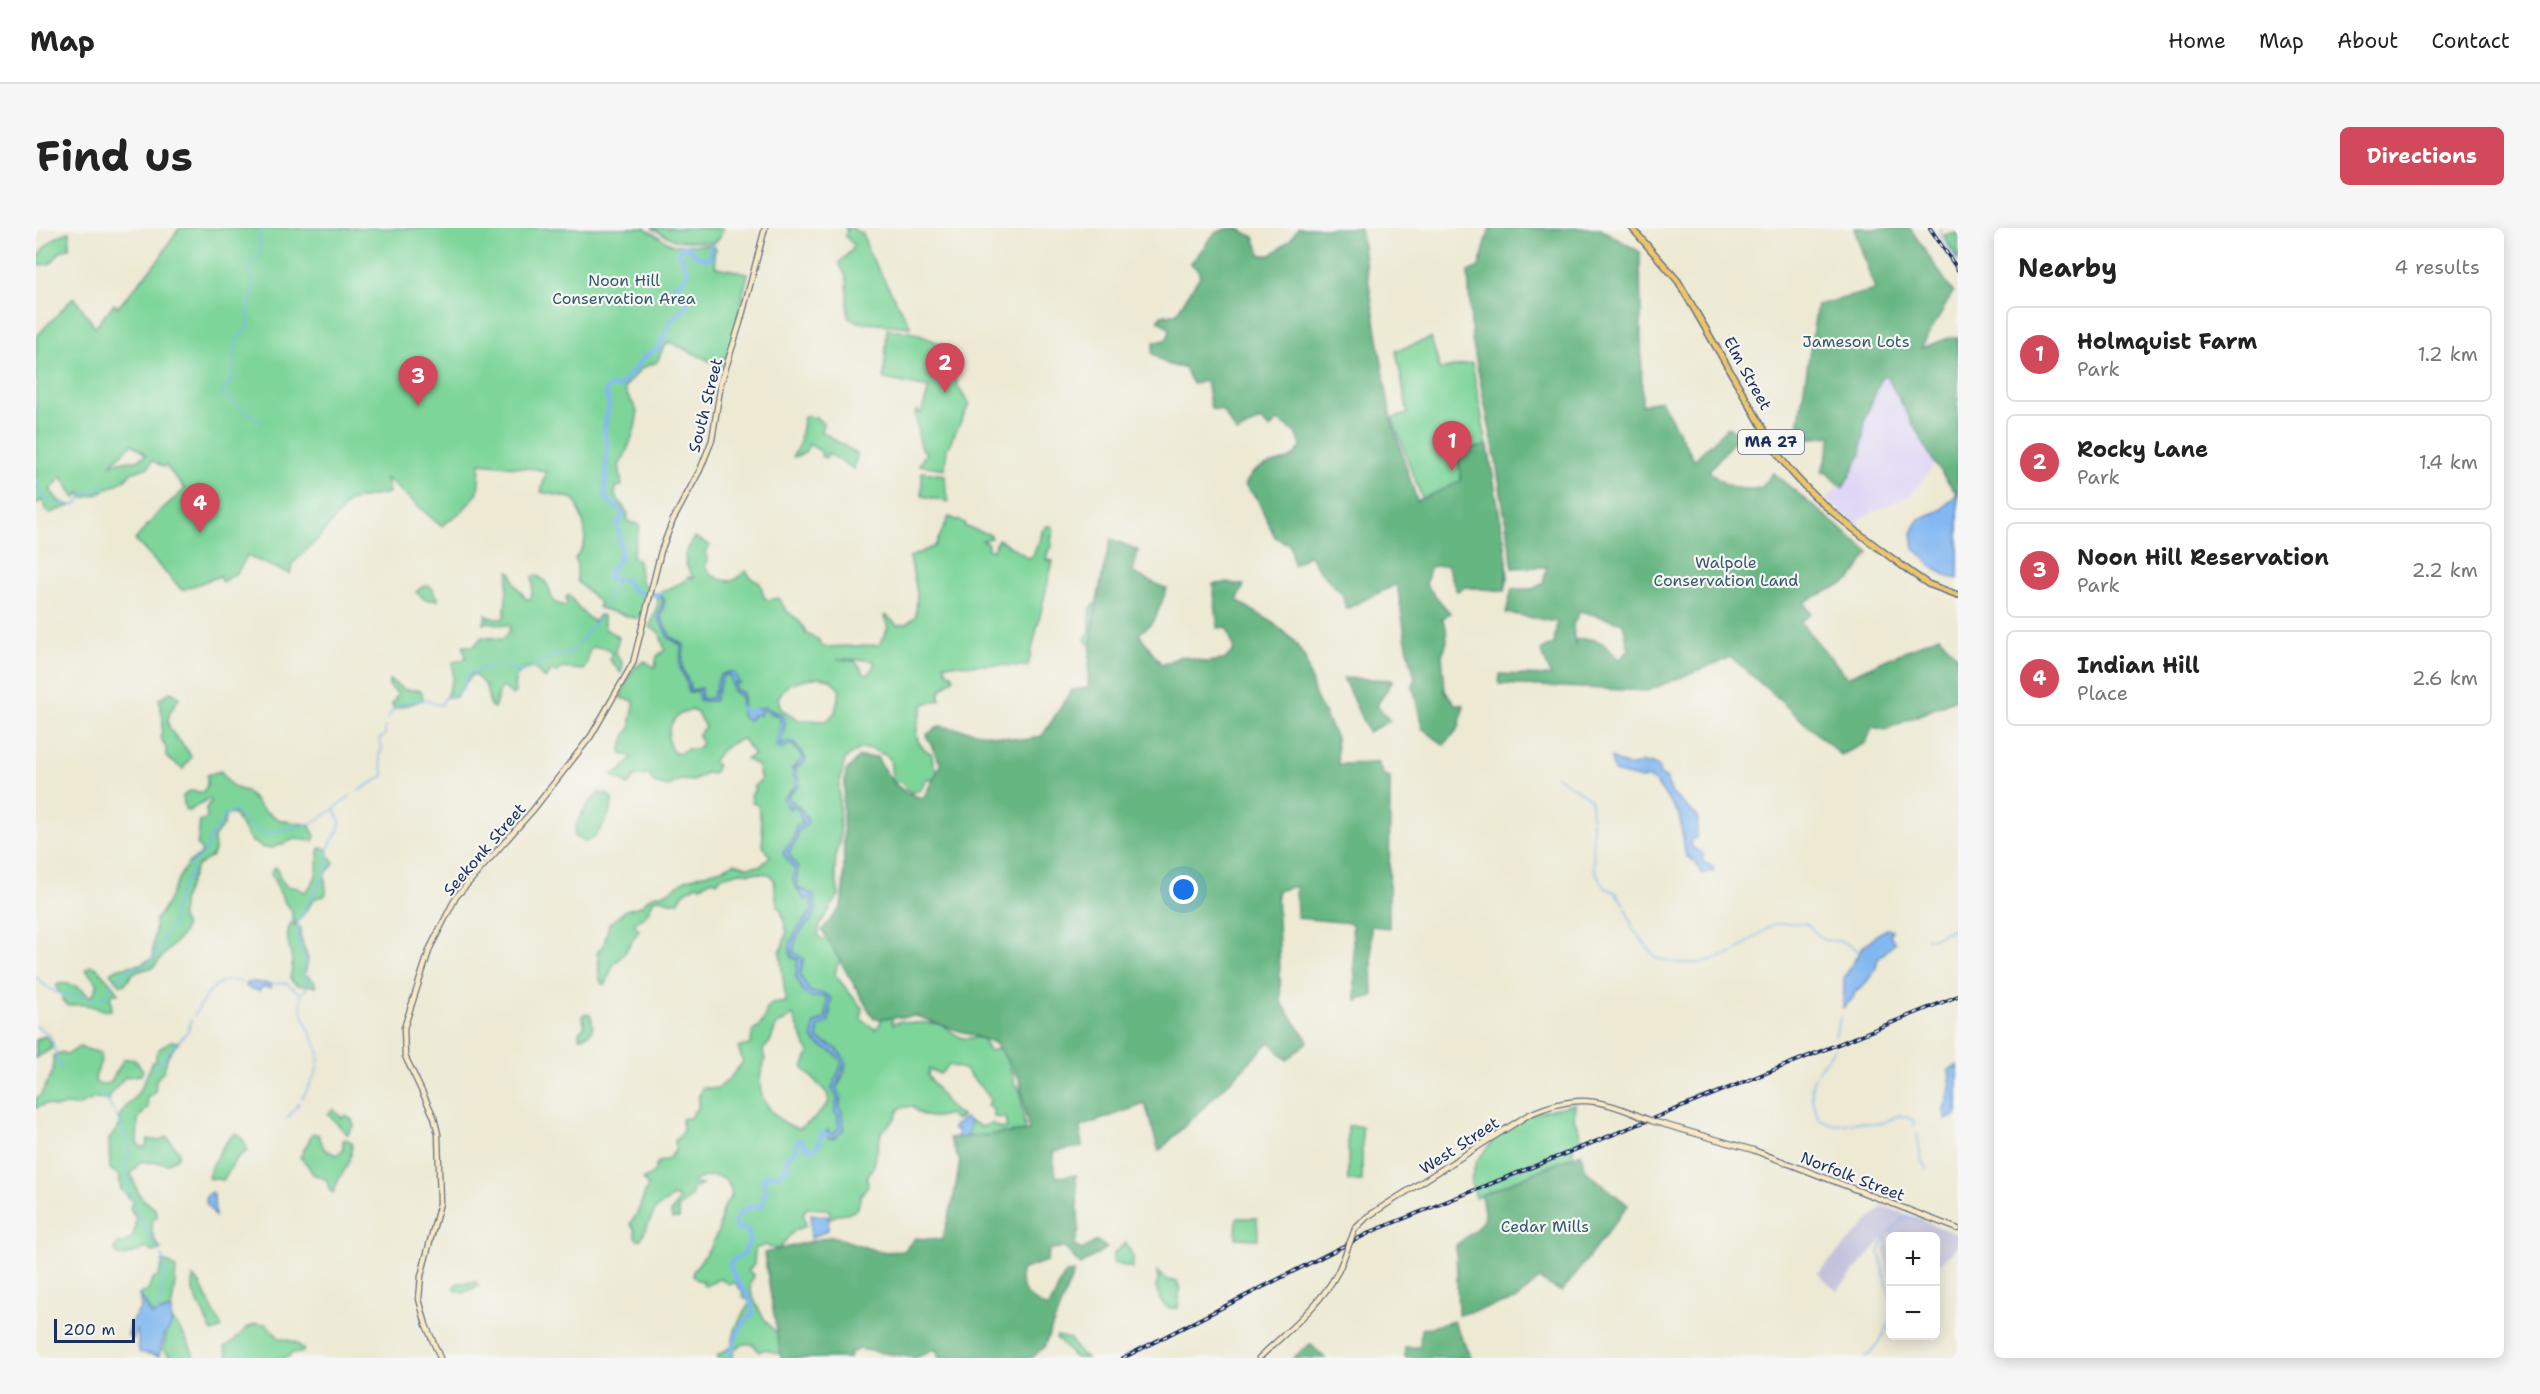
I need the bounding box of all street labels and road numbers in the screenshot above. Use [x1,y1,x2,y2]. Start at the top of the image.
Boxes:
street label: Elm Street [1719,333,1776,414]
street label: South Street [684,356,727,455]
road number: MA 27 [1738,430,1804,454]
street label: Seekonk Street [438,799,530,900]
street label: West Street [1416,1112,1503,1179]
street label: Norfolk Street [1798,1147,1908,1206]

